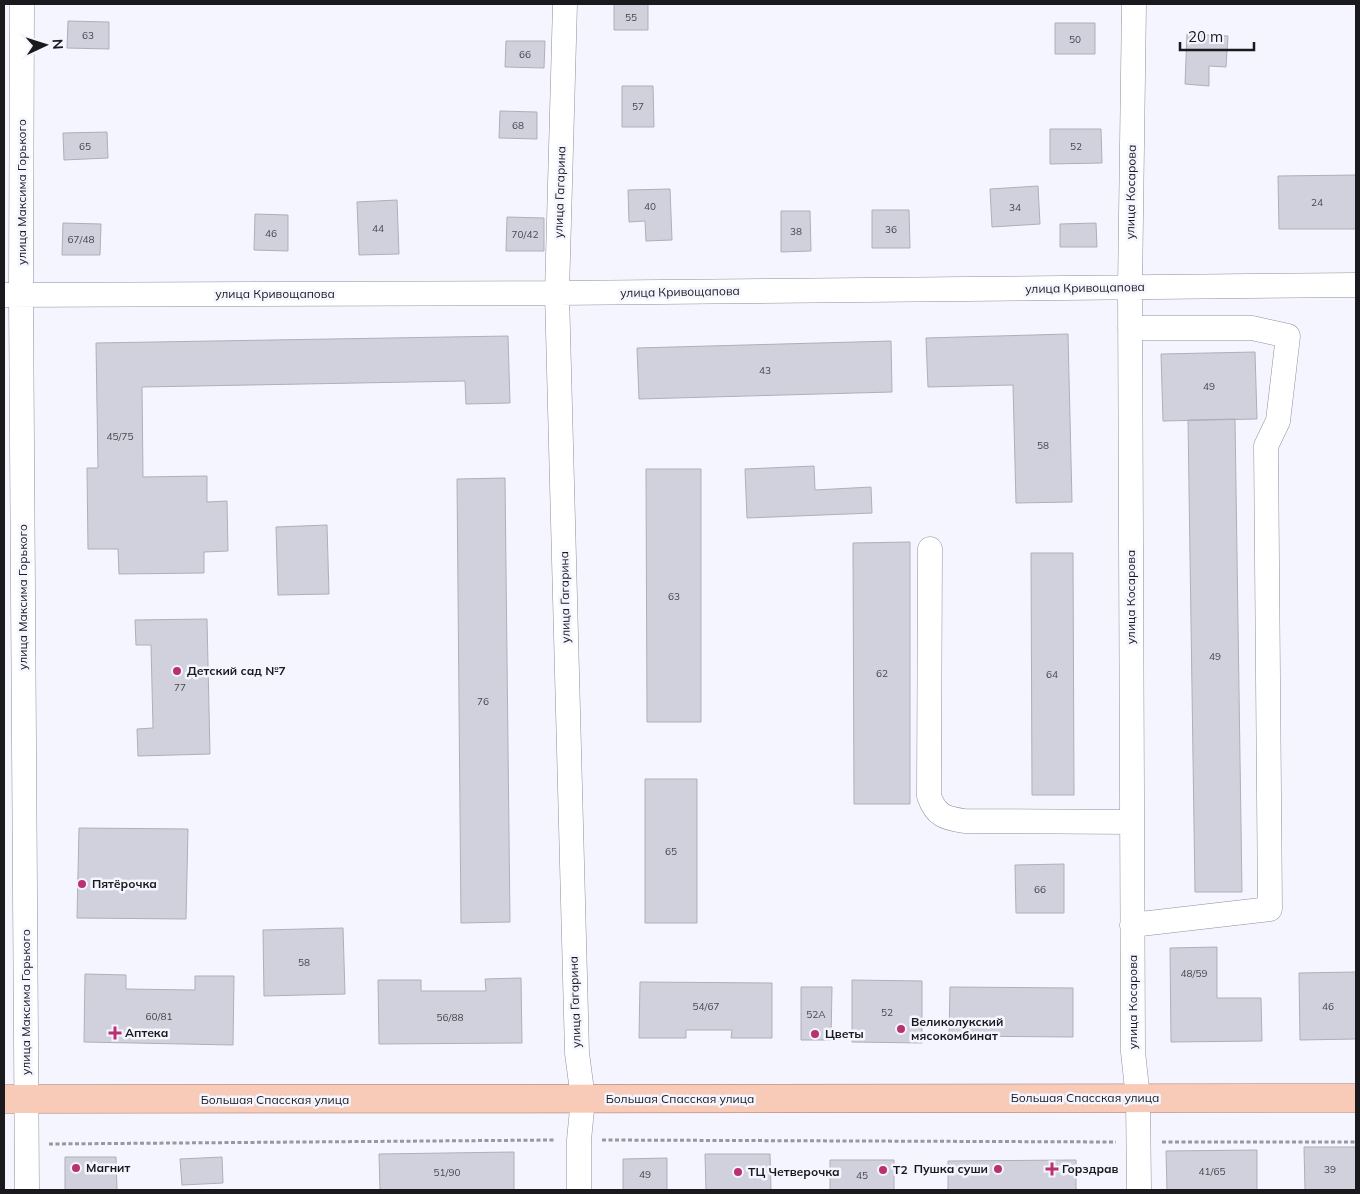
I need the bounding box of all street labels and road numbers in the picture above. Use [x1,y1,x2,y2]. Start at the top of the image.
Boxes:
street label: улица Максима Горького [14,119,29,265]
street label: улица Косарова [1122,145,1139,239]
street label: улица Гагарина [550,146,569,238]
street label: улица Кривощапова [1025,279,1145,296]
street label: улица Кривощапова [620,283,740,300]
street label: улица Кривощапова [215,286,335,301]
street label: улица Максима Горького [15,524,30,670]
street label: улица Косарова [1123,550,1138,644]
street label: улица Гагарина [556,551,573,643]
street label: улица Максима Горького [18,929,33,1075]
street label: улица Косарова [1125,955,1140,1049]
street label: улица Гагарина [565,956,584,1048]
street label: Большая Спасская улица [1011,1090,1159,1105]
street label: Большая Спасская улица [606,1091,754,1106]
street label: Большая Спасская улица [201,1092,349,1107]

